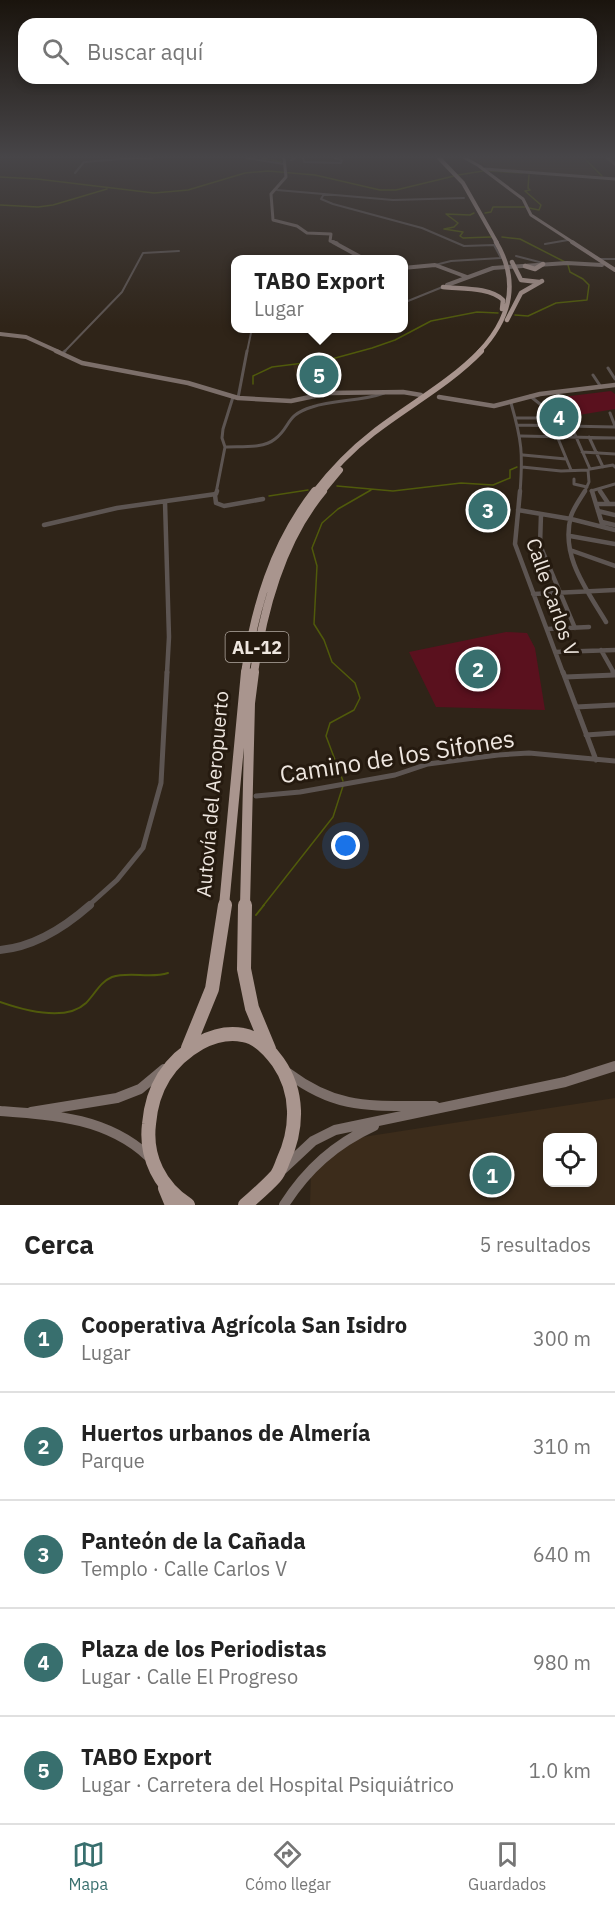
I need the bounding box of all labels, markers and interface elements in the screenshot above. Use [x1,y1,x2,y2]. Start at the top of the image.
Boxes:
search box [18,18,597,84]
icon: search [39,35,72,68]
text: Buscar aquí [87,37,203,66]
popup [231,255,408,333]
text: TABO Export [254,266,385,295]
text: Lugar [254,295,304,322]
pin: 5 [300,352,338,398]
pin: 4 [540,394,578,440]
pin: 3 [468,488,508,532]
street label: Calle Carlos V [520,534,586,660]
road number: AL-12 [226,632,288,662]
pin: 2 [458,646,498,692]
street label: Autovía del Aeropuerto [190,690,234,898]
street label: Camino de los Sifones [277,722,517,790]
your location [331,831,360,860]
map controls [543,1133,597,1187]
button: locate [543,1133,597,1187]
pin: 1 [472,1152,512,1198]
text: Cerca [24,1227,94,1261]
text: 5 resultados [479,1231,591,1258]
text: Cooperativa Agrícola San Isidro [81,1310,407,1339]
text: 1 [38,1325,50,1352]
text: 300 m [533,1325,591,1352]
text: Lugar [81,1339,131,1366]
text: Huertos urbanos de Almería [81,1418,371,1447]
text: 2 [38,1433,50,1460]
text: 310 m [533,1433,591,1460]
text: Parque [81,1447,145,1474]
text: Panteón de la Cañada [81,1526,306,1555]
text: 3 [38,1541,50,1568]
text: 640 m [533,1541,591,1568]
text: Templo · Calle Carlos V [81,1555,287,1582]
text: Plaza de los Periodistas [81,1634,327,1663]
text: 4 [38,1649,50,1676]
text: 980 m [533,1649,591,1676]
text: Lugar · Calle El Progreso [81,1663,298,1690]
text: TABO Export [81,1742,212,1771]
text: 5 [38,1757,50,1784]
text: 1.0 km [529,1757,591,1784]
text: Lugar · Carretera del Hospital Psiquiátrico [81,1771,454,1798]
tab: Mapa [69,1838,108,1894]
tab: Cómo llegar [245,1838,331,1894]
tab: Guardados [468,1838,546,1894]

